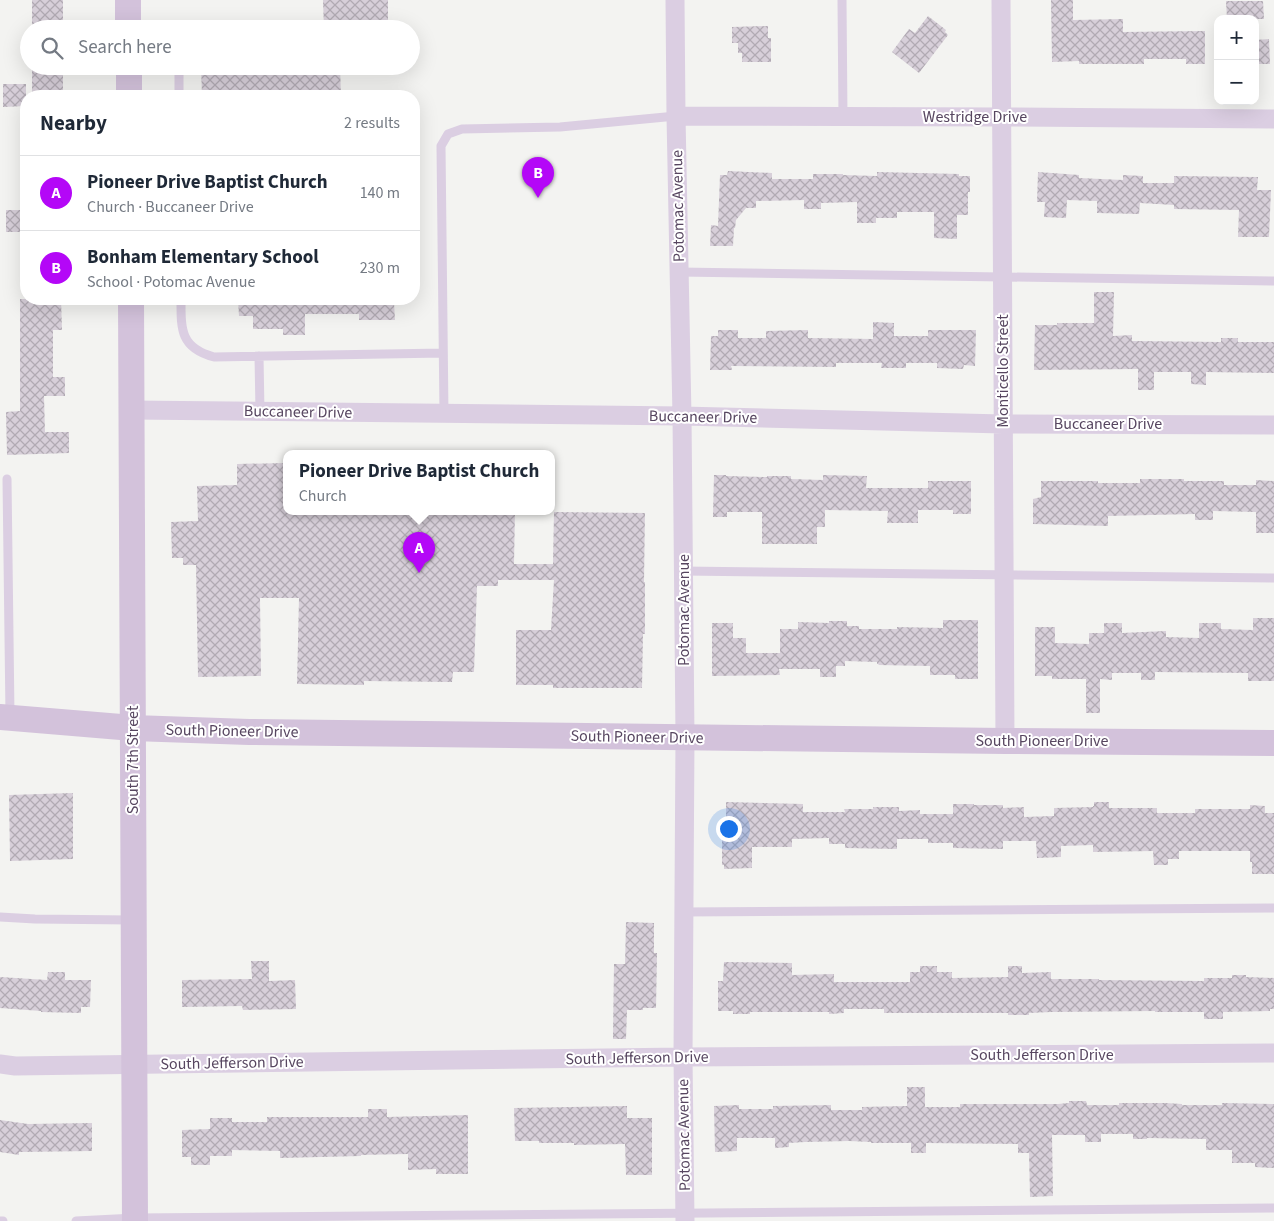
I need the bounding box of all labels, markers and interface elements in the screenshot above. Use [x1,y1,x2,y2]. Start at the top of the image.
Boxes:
map controls [1214,15,1259,105]
button: + [1214,15,1259,60]
search box [20,20,420,75]
icon: search [38,34,66,62]
text: Search here [78,34,172,61]
button: − [1214,60,1259,105]
street label: Westridge Drive [923,106,1027,128]
text: Nearby [40,108,107,138]
text: 2 results [344,112,400,134]
street label: Potomac Avenue [666,150,690,262]
pin: B [522,157,554,198]
text: Pioneer Drive Baptist Church [87,169,328,196]
text: A [51,182,61,204]
text: 140 m [360,182,400,204]
text: Church · Buccaneer Drive [87,196,254,218]
text: Bonham Elementary School [87,244,319,271]
text: B [51,257,61,279]
text: 230 m [360,257,400,279]
text: School · Potomac Avenue [87,271,255,293]
street label: Monticello Street [992,314,1014,428]
street label: Buccaneer Drive [244,400,352,424]
street label: Buccaneer Drive [649,405,757,429]
street label: Buccaneer Drive [1054,413,1162,435]
popup [283,450,555,515]
text: Pioneer Drive Baptist Church [299,458,539,485]
text: Church [299,485,347,507]
pin: A [403,532,435,573]
street label: Potomac Avenue [673,554,695,666]
street label: South 7th Street [122,705,144,814]
street label: South Pioneer Drive [165,719,299,743]
street label: South Pioneer Drive [570,725,704,749]
street label: South Pioneer Drive [976,730,1109,752]
your location [716,816,742,842]
street label: South Jefferson Drive [970,1044,1114,1066]
street label: South Jefferson Drive [565,1046,709,1070]
street label: South Jefferson Drive [160,1051,304,1075]
street label: Potomac Avenue [672,1079,696,1191]

